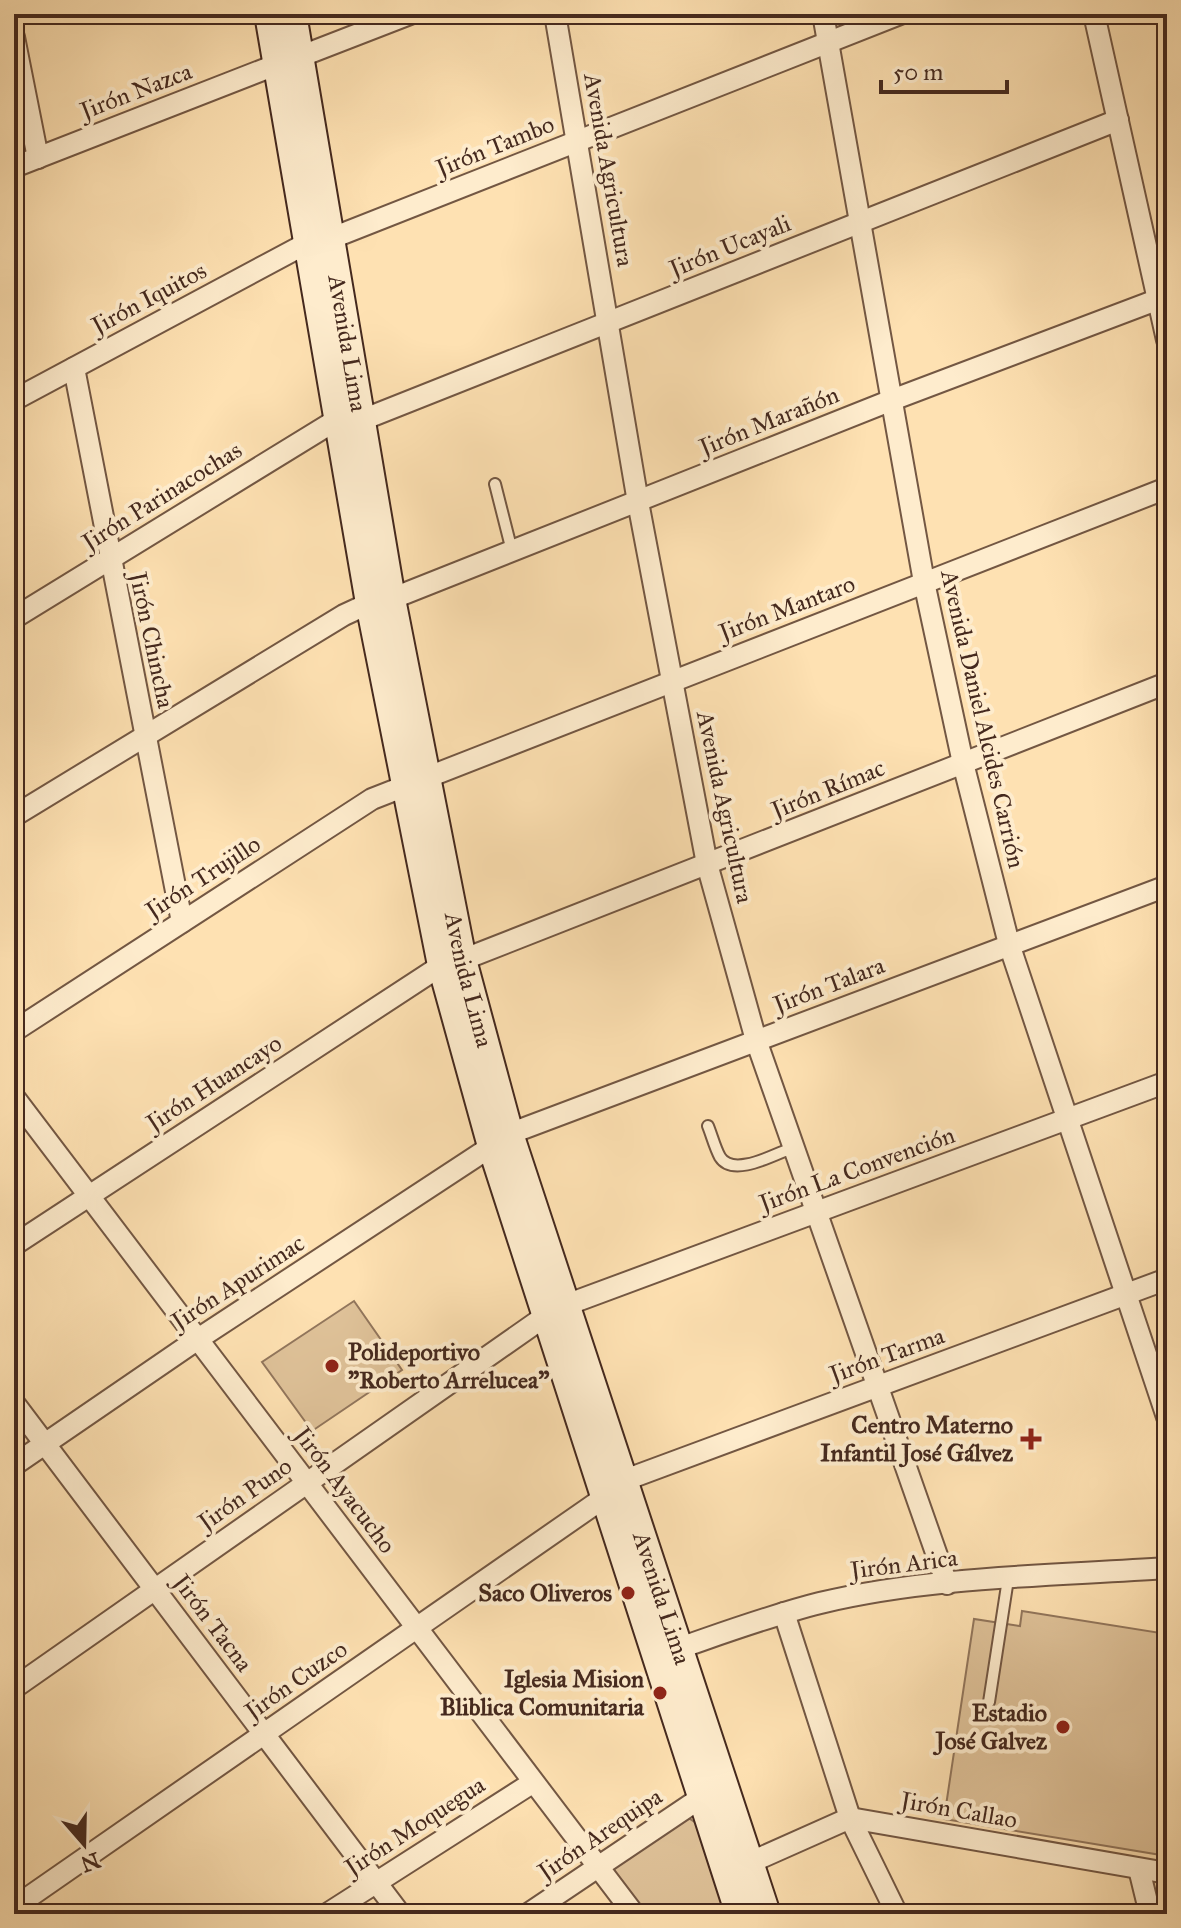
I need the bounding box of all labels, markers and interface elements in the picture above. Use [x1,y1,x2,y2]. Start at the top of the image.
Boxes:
scale bar [881,44,1007,94]
street label: Jirón Nazca [73,56,197,127]
text: 50 m [893,57,943,87]
street label: Avenida Agricultura [577,70,641,270]
street label: Jirón Tambo [429,109,558,184]
street label: Jirón Ucayali [662,208,795,285]
street label: Jirón Iquitos [84,255,212,342]
street label: Avenida Lima [321,272,374,415]
street label: Jirón Marañón [692,379,843,464]
street label: Jirón Parinacochas [74,435,247,559]
street label: Jirón Chincha [122,566,181,712]
street label: Avenida Daniel Alcides Carrión [934,566,1032,871]
street label: Jirón Mantaro [712,568,859,649]
street label: Avenida Agricultura [690,707,760,907]
street label: Jirón Rímac [764,753,889,826]
street label: Jirón Trujillo [137,829,266,927]
street label: Avenida Lima [438,909,500,1051]
street label: Jirón Talara [766,950,890,1021]
street label: Jirón Huancayo [138,1028,287,1140]
street label: Jirón La Convención [752,1120,959,1219]
street label: Jirón Apurimac [163,1228,310,1338]
street label: Jirón Tarma [823,1320,949,1391]
place label: Polideportivo "Roberto Arrelucea" [348,1337,549,1395]
marker: Polideportivo "Roberto Arrelucea" [323,1357,341,1375]
place label: Centro Materno Infantil José Gálvez [820,1410,1014,1468]
street label: Jirón Ayacucho [286,1418,402,1559]
marker: Centro Materno Infantil José Gálvez [1020,1428,1042,1450]
street label: Jirón Puno [190,1451,298,1539]
street label: Avenida Lima [626,1527,698,1669]
street label: Jirón Arica [846,1542,960,1586]
street label: Jirón Tacna [165,1566,260,1678]
place label: Saco Oliveros [478,1578,612,1608]
marker: Saco Oliveros [619,1584,637,1602]
street label: Jirón Cuzco [237,1634,353,1728]
place label: Iglesia Mision Bliblica Comunitaria [440,1664,645,1722]
marker: Iglesia Mision Bliblica Comunitaria [651,1684,669,1702]
place label: Estadio José Galvez [932,1698,1048,1756]
marker: Estadio José Galvez [1054,1718,1072,1736]
street label: Jirón Moquegua [337,1769,491,1884]
street label: Jirón Arequipa [530,1781,669,1888]
street label: Jirón Callao [896,1785,1019,1835]
north arrow [44,1804,124,1884]
text: N [77,1846,104,1878]

